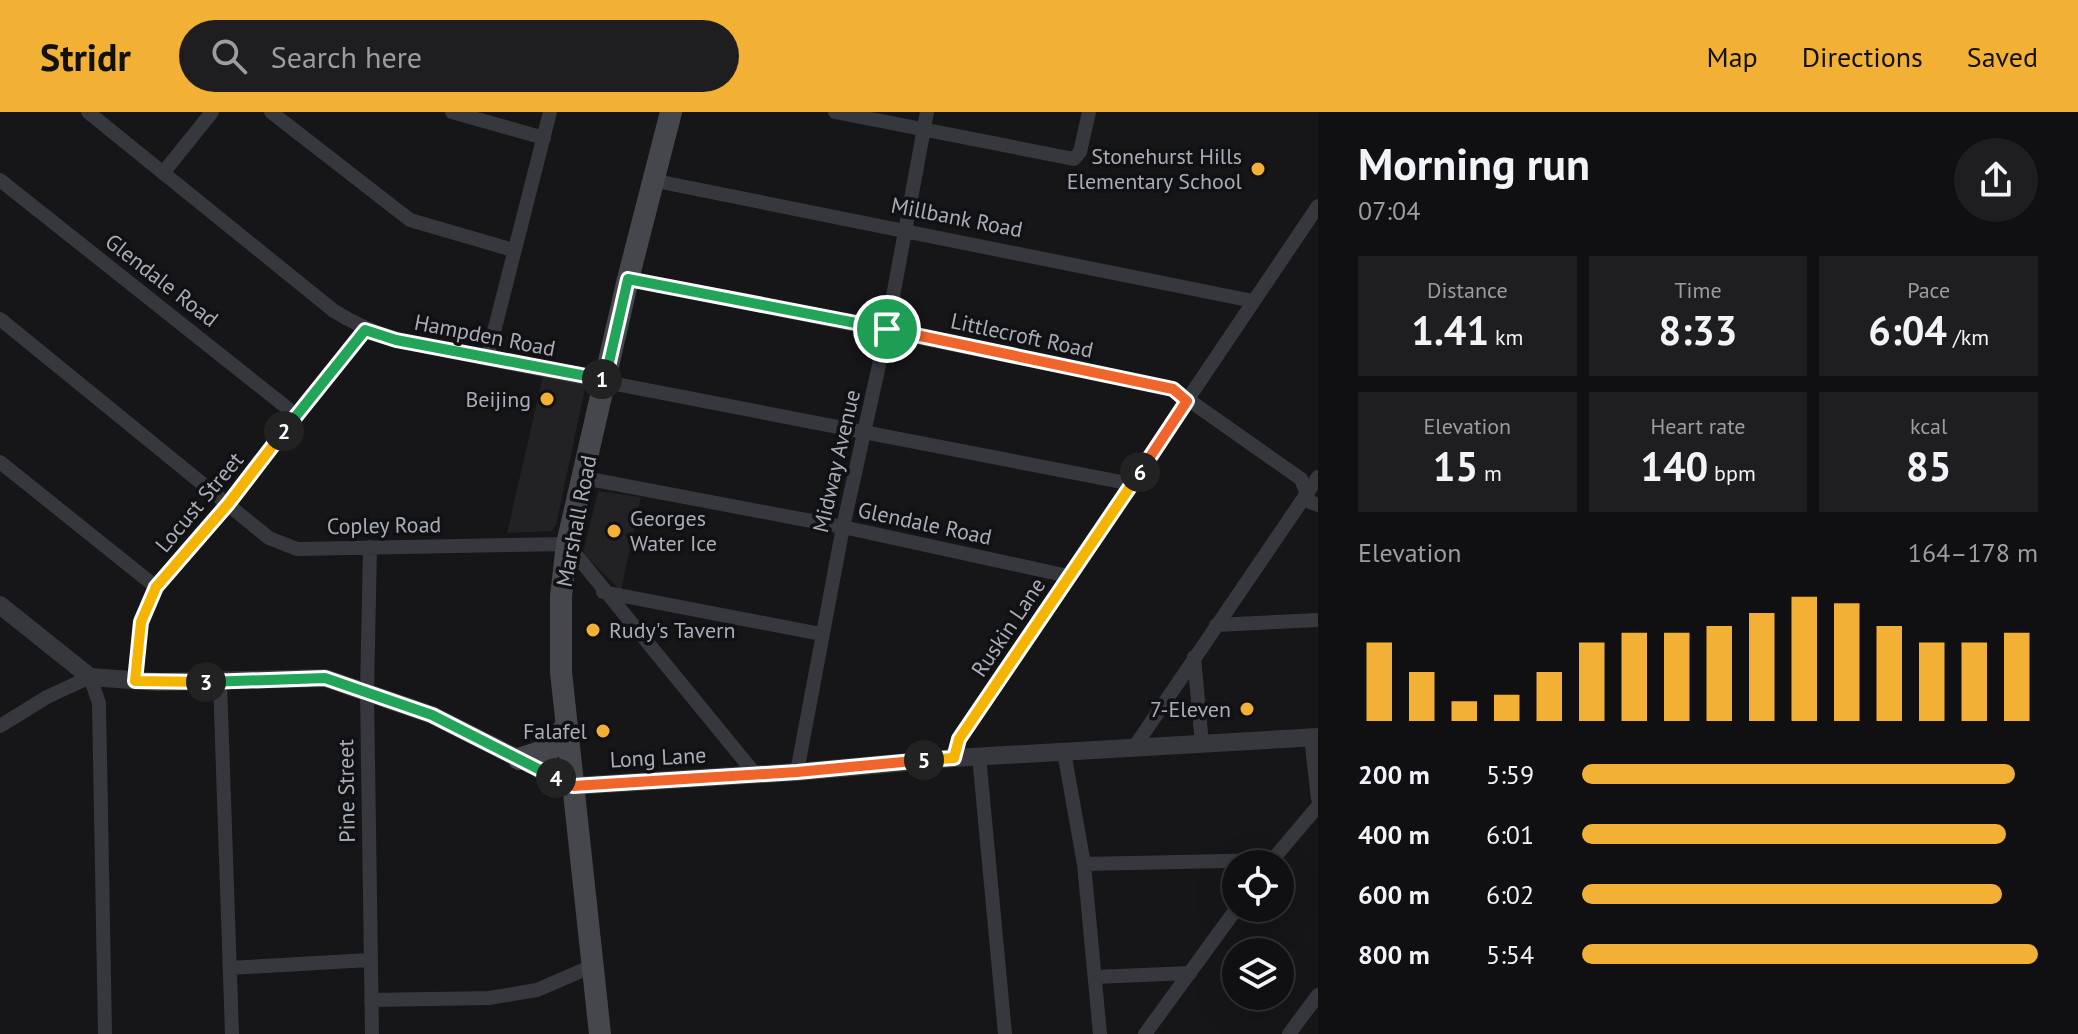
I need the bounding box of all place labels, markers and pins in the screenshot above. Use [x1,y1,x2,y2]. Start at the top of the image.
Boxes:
place label: Stonehurst Hills Elementary School [1067,142,1243,195]
marker: Stonehurst Hills Elementary School [1249,160,1267,178]
pin [853,295,921,363]
pin: 1 [582,359,622,399]
place label: Beijing [465,385,531,413]
marker: Beijing [538,390,556,408]
pin: 2 [264,411,304,451]
pin: 6 [1120,452,1160,492]
place label: Georges Water Ice [630,504,717,557]
marker: Georges Water Ice [605,522,623,540]
place label: Rudy's Tavern [609,616,736,644]
marker: Rudy's Tavern [584,621,602,639]
pin: 3 [186,662,226,702]
place label: 7-Eleven [1150,695,1231,723]
marker: 7-Eleven [1238,700,1256,718]
place label: Falafel [523,717,588,745]
marker: Falafel [594,722,612,740]
pin: 5 [904,740,944,780]
pin: 4 [536,758,576,798]

